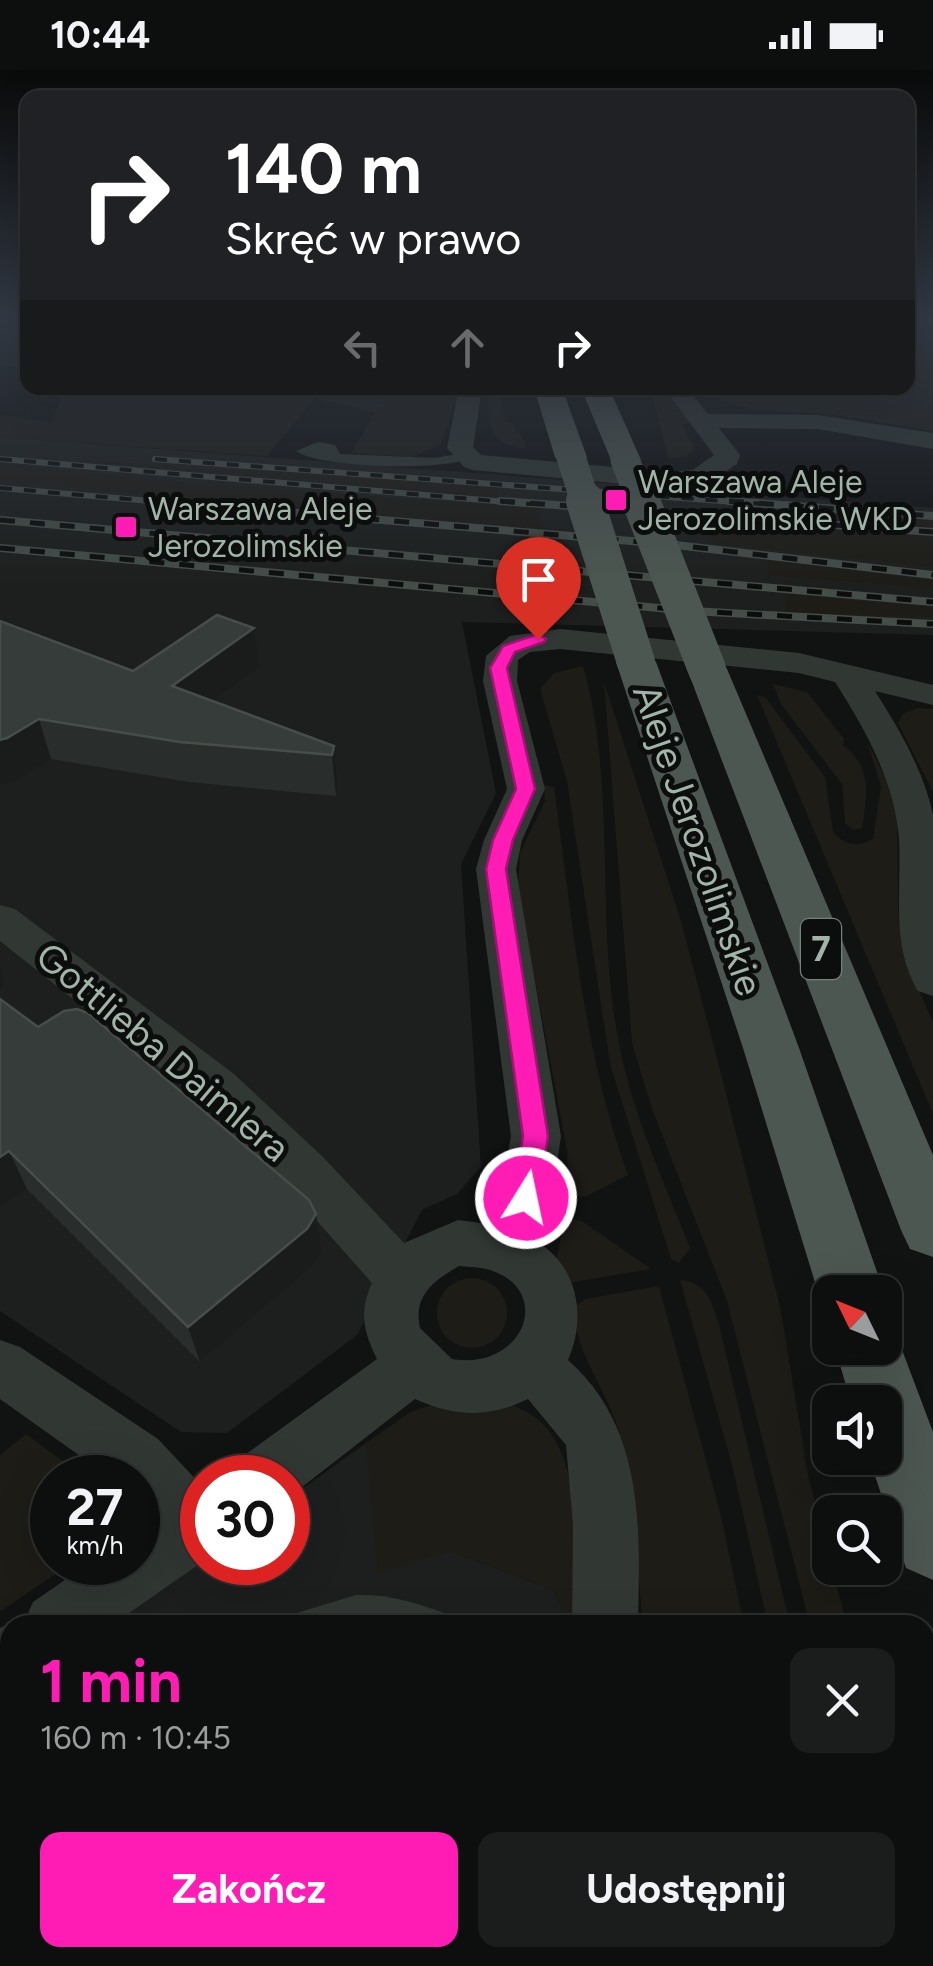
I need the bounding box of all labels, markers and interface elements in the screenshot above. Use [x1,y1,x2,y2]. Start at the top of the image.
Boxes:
text: 10:44 [50,12,150,58]
text: 140 m [225,126,422,211]
icon: right [60,130,190,260]
text: Skręć w prawo [225,211,521,265]
icon: left [335,320,390,375]
icon: ahead [440,320,495,375]
icon: right [545,320,600,375]
place label: Warszawa Aleje Jerozolimskie WKD [638,463,913,538]
marker: Warszawa Aleje Jerozolimskie WKD [603,487,629,513]
place label: Warszawa Aleje Jerozolimskie [148,490,372,565]
marker: Warszawa Aleje Jerozolimskie [113,514,139,540]
pin [496,537,581,640]
icon: arrive [511,552,566,607]
street label: Aleje Jerozolimskie [623,678,773,1002]
road number: 7 [801,919,841,979]
street label: Gottlieba Daimlera [27,933,299,1171]
position arrow [474,1146,578,1250]
north arrow [812,1275,902,1365]
map controls [812,1275,902,1585]
button: sound [812,1385,902,1475]
speed limit sign: 30 [180,1455,310,1585]
text: 27 [67,1477,123,1538]
button: search [812,1495,902,1585]
text: km/h [66,1530,124,1560]
text: 1 min [40,1645,182,1717]
button: close [790,1648,895,1753]
text: 160 m · 10:45 [40,1719,231,1757]
button: Zakończ [40,1832,458,1947]
button: Udostępnij [478,1832,895,1947]

